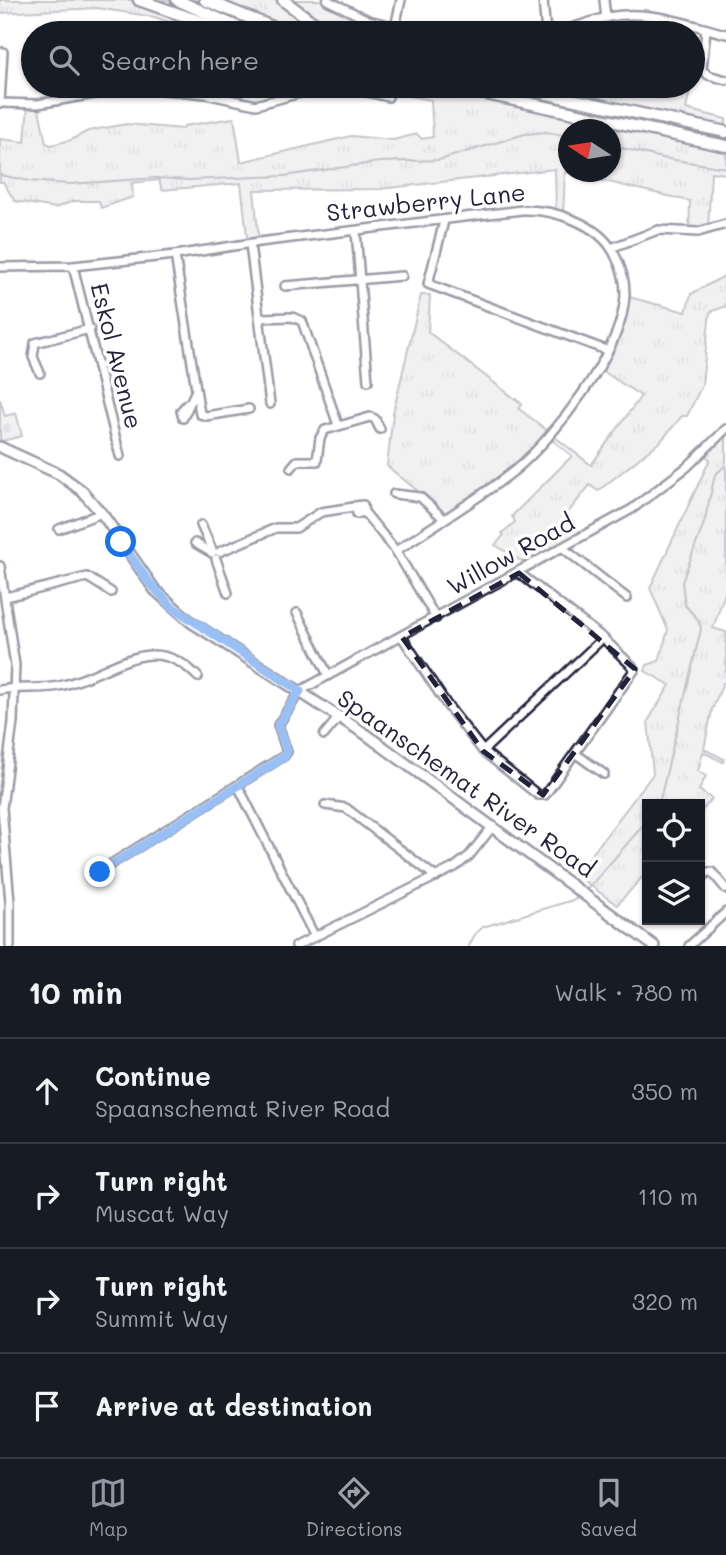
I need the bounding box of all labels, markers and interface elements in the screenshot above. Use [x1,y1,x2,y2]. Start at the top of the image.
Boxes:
search box [21,21,705,98]
icon: search [45,41,83,79]
text: Search here [101,43,259,77]
north arrow [558,119,621,182]
street label: Strawberry Lane [325,176,527,227]
street label: Eskol Avenue [84,280,151,432]
street label: Willow Road [441,506,579,601]
route start [105,526,136,557]
street label: Spaanschemat River Road [332,682,602,884]
map controls [642,799,705,925]
button: locate [642,799,705,862]
route end [84,856,115,887]
button: layers [642,862,705,925]
text: 10 min [28,972,123,1012]
text: Walk · 780 m [554,977,698,1007]
text: Continue [95,1059,211,1093]
icon: ahead [28,1072,66,1110]
text: 350 m [631,1076,698,1106]
text: Spaanschemat River Road [95,1093,390,1123]
text: Turn right [95,1164,228,1198]
icon: right [28,1177,66,1215]
text: 110 m [638,1181,698,1211]
text: Muscat Way [95,1198,229,1228]
text: Turn right [95,1269,228,1303]
icon: right [28,1282,66,1320]
text: 320 m [632,1286,698,1316]
text: Summit Way [95,1303,228,1333]
icon: arrive [28,1387,66,1425]
text: Arrive at destination [95,1389,372,1423]
tab: Map [89,1474,128,1541]
tab: Directions [306,1474,402,1541]
tab: Saved [581,1474,637,1541]

